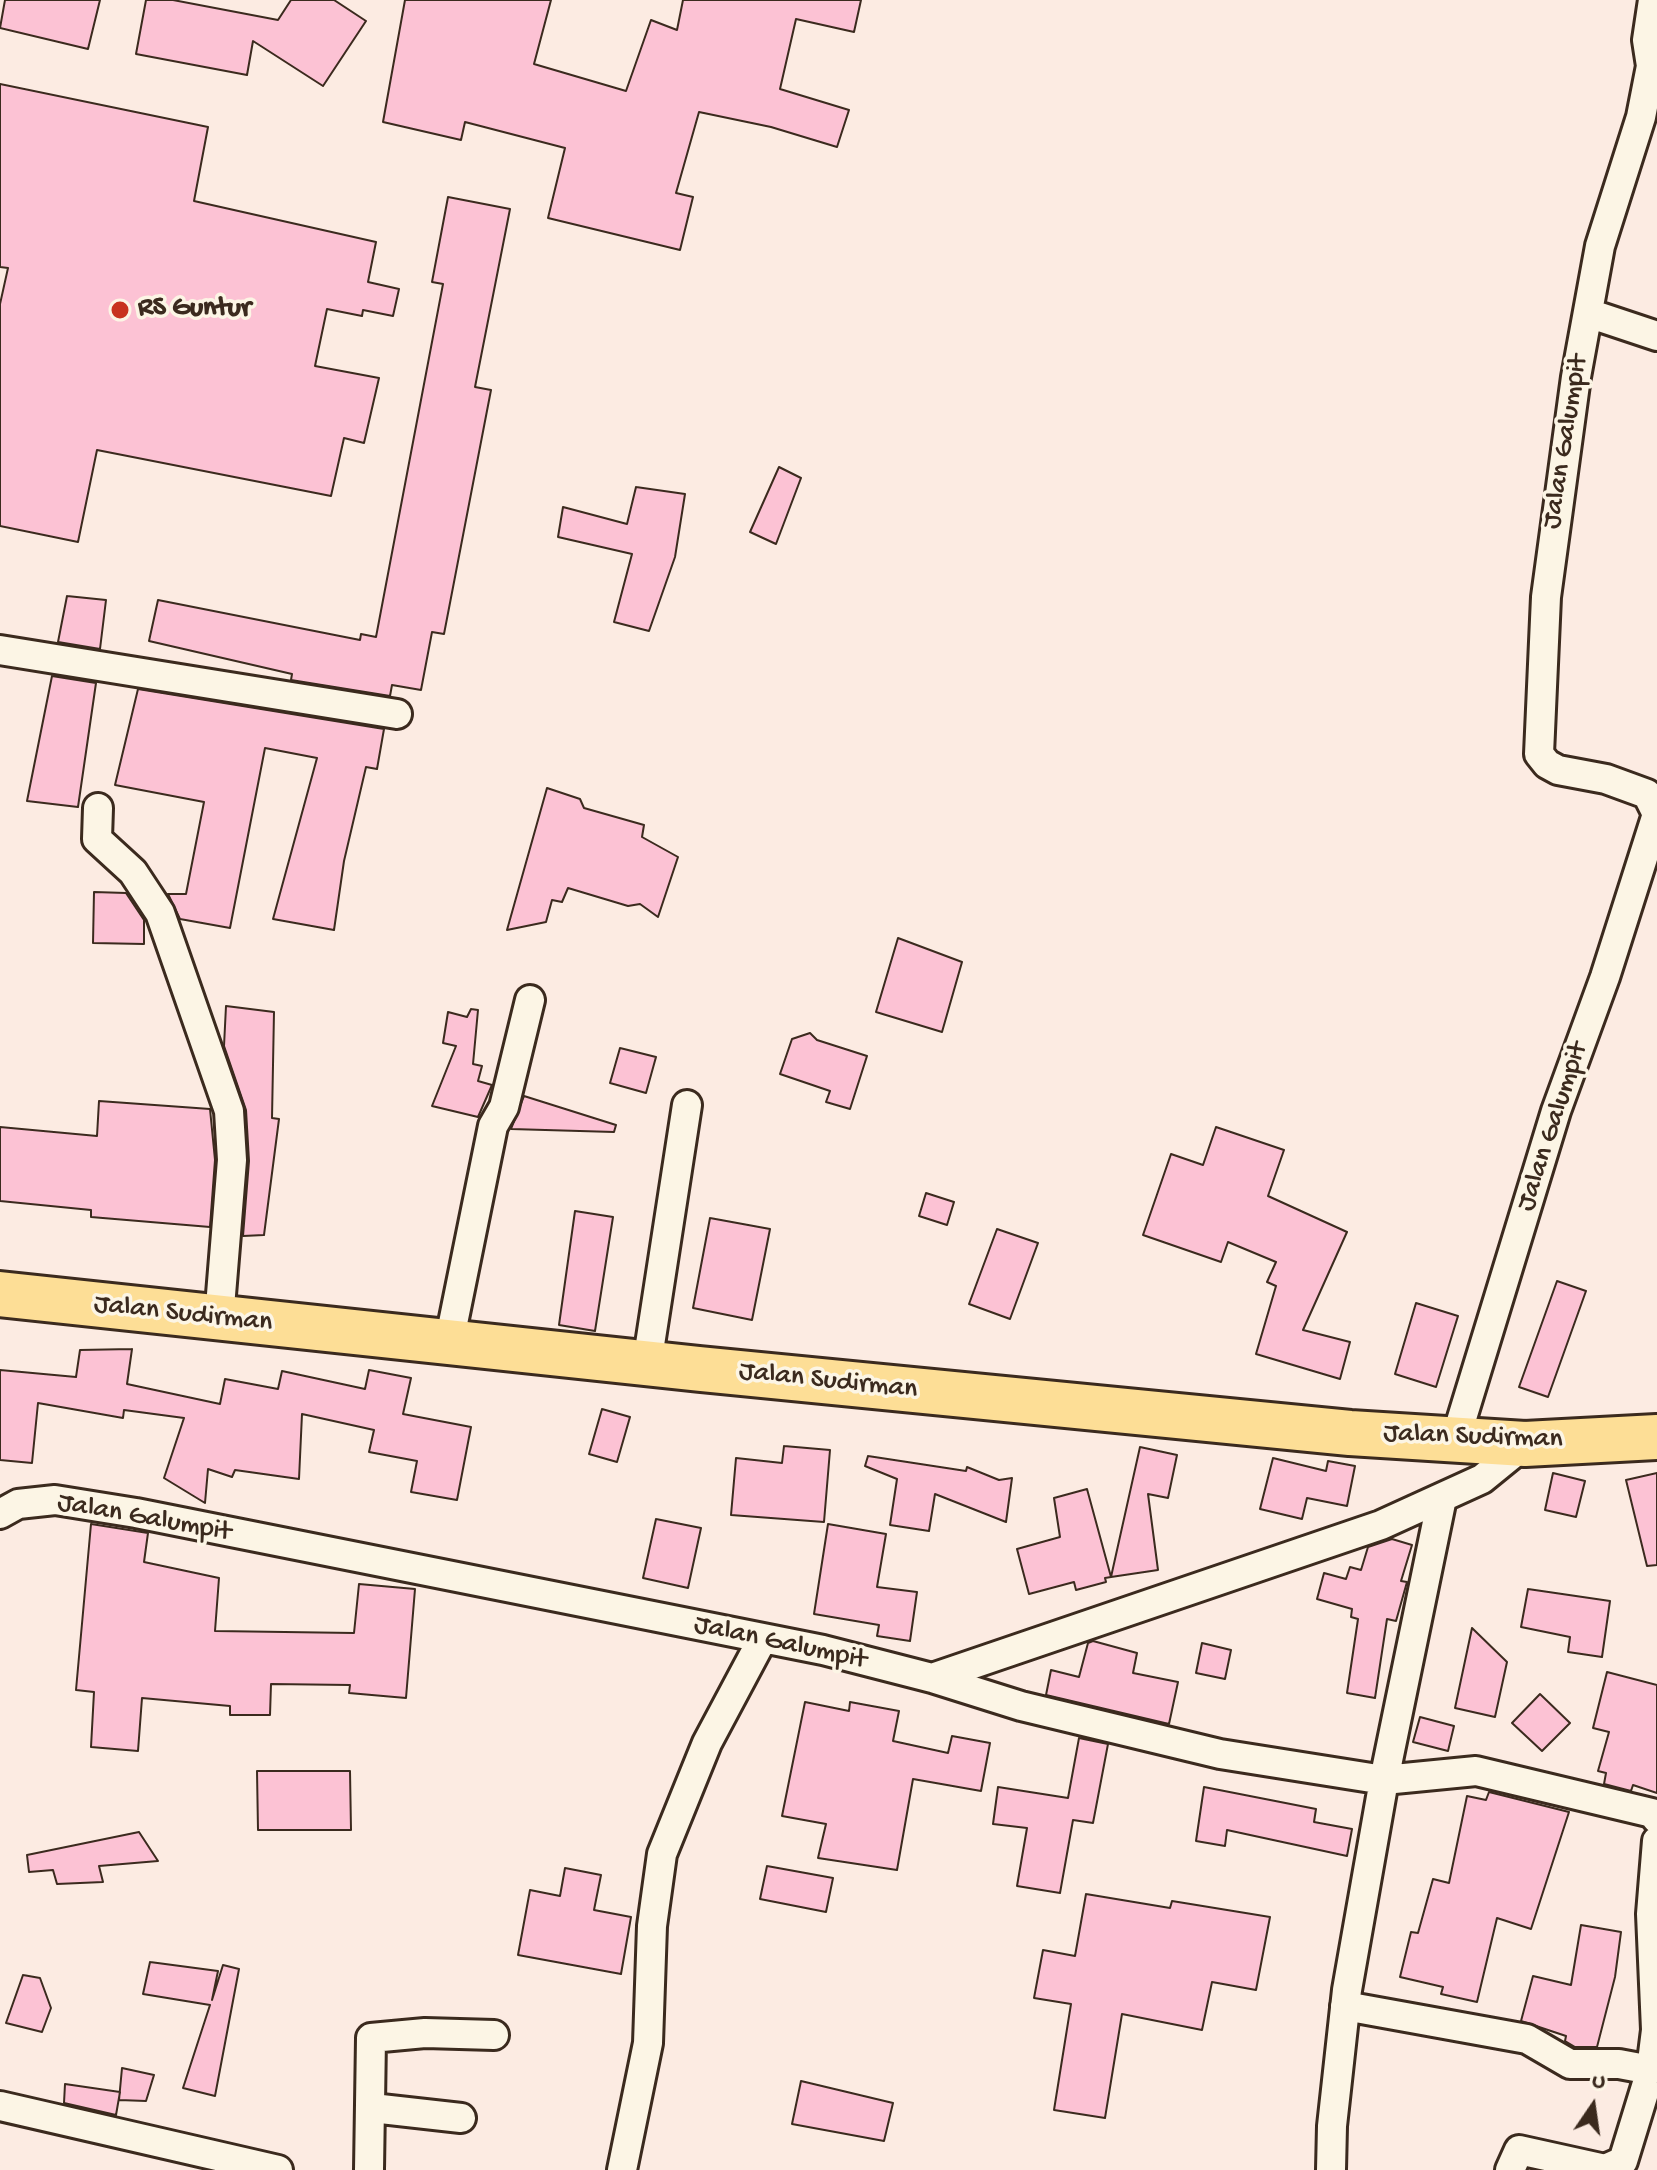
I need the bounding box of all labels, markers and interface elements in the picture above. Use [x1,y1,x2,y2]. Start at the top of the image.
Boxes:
place label: RS Guntur [138,293,251,327]
marker: RS Guntur [109,299,131,321]
street label: Jalan Galumpit [1537,353,1597,531]
street label: Jalan Galumpit [1511,1038,1597,1216]
street label: Jalan Sudirman [92,1289,274,1341]
street label: Jalan Sudirman [737,1356,919,1408]
street label: Jalan Sudirman [1383,1418,1563,1458]
street label: Jalan Galumpit [55,1487,233,1551]
street label: Jalan Galumpit [691,1609,869,1679]
north arrow [1553,2066,1633,2146]
text: U [1589,2069,1608,2097]

